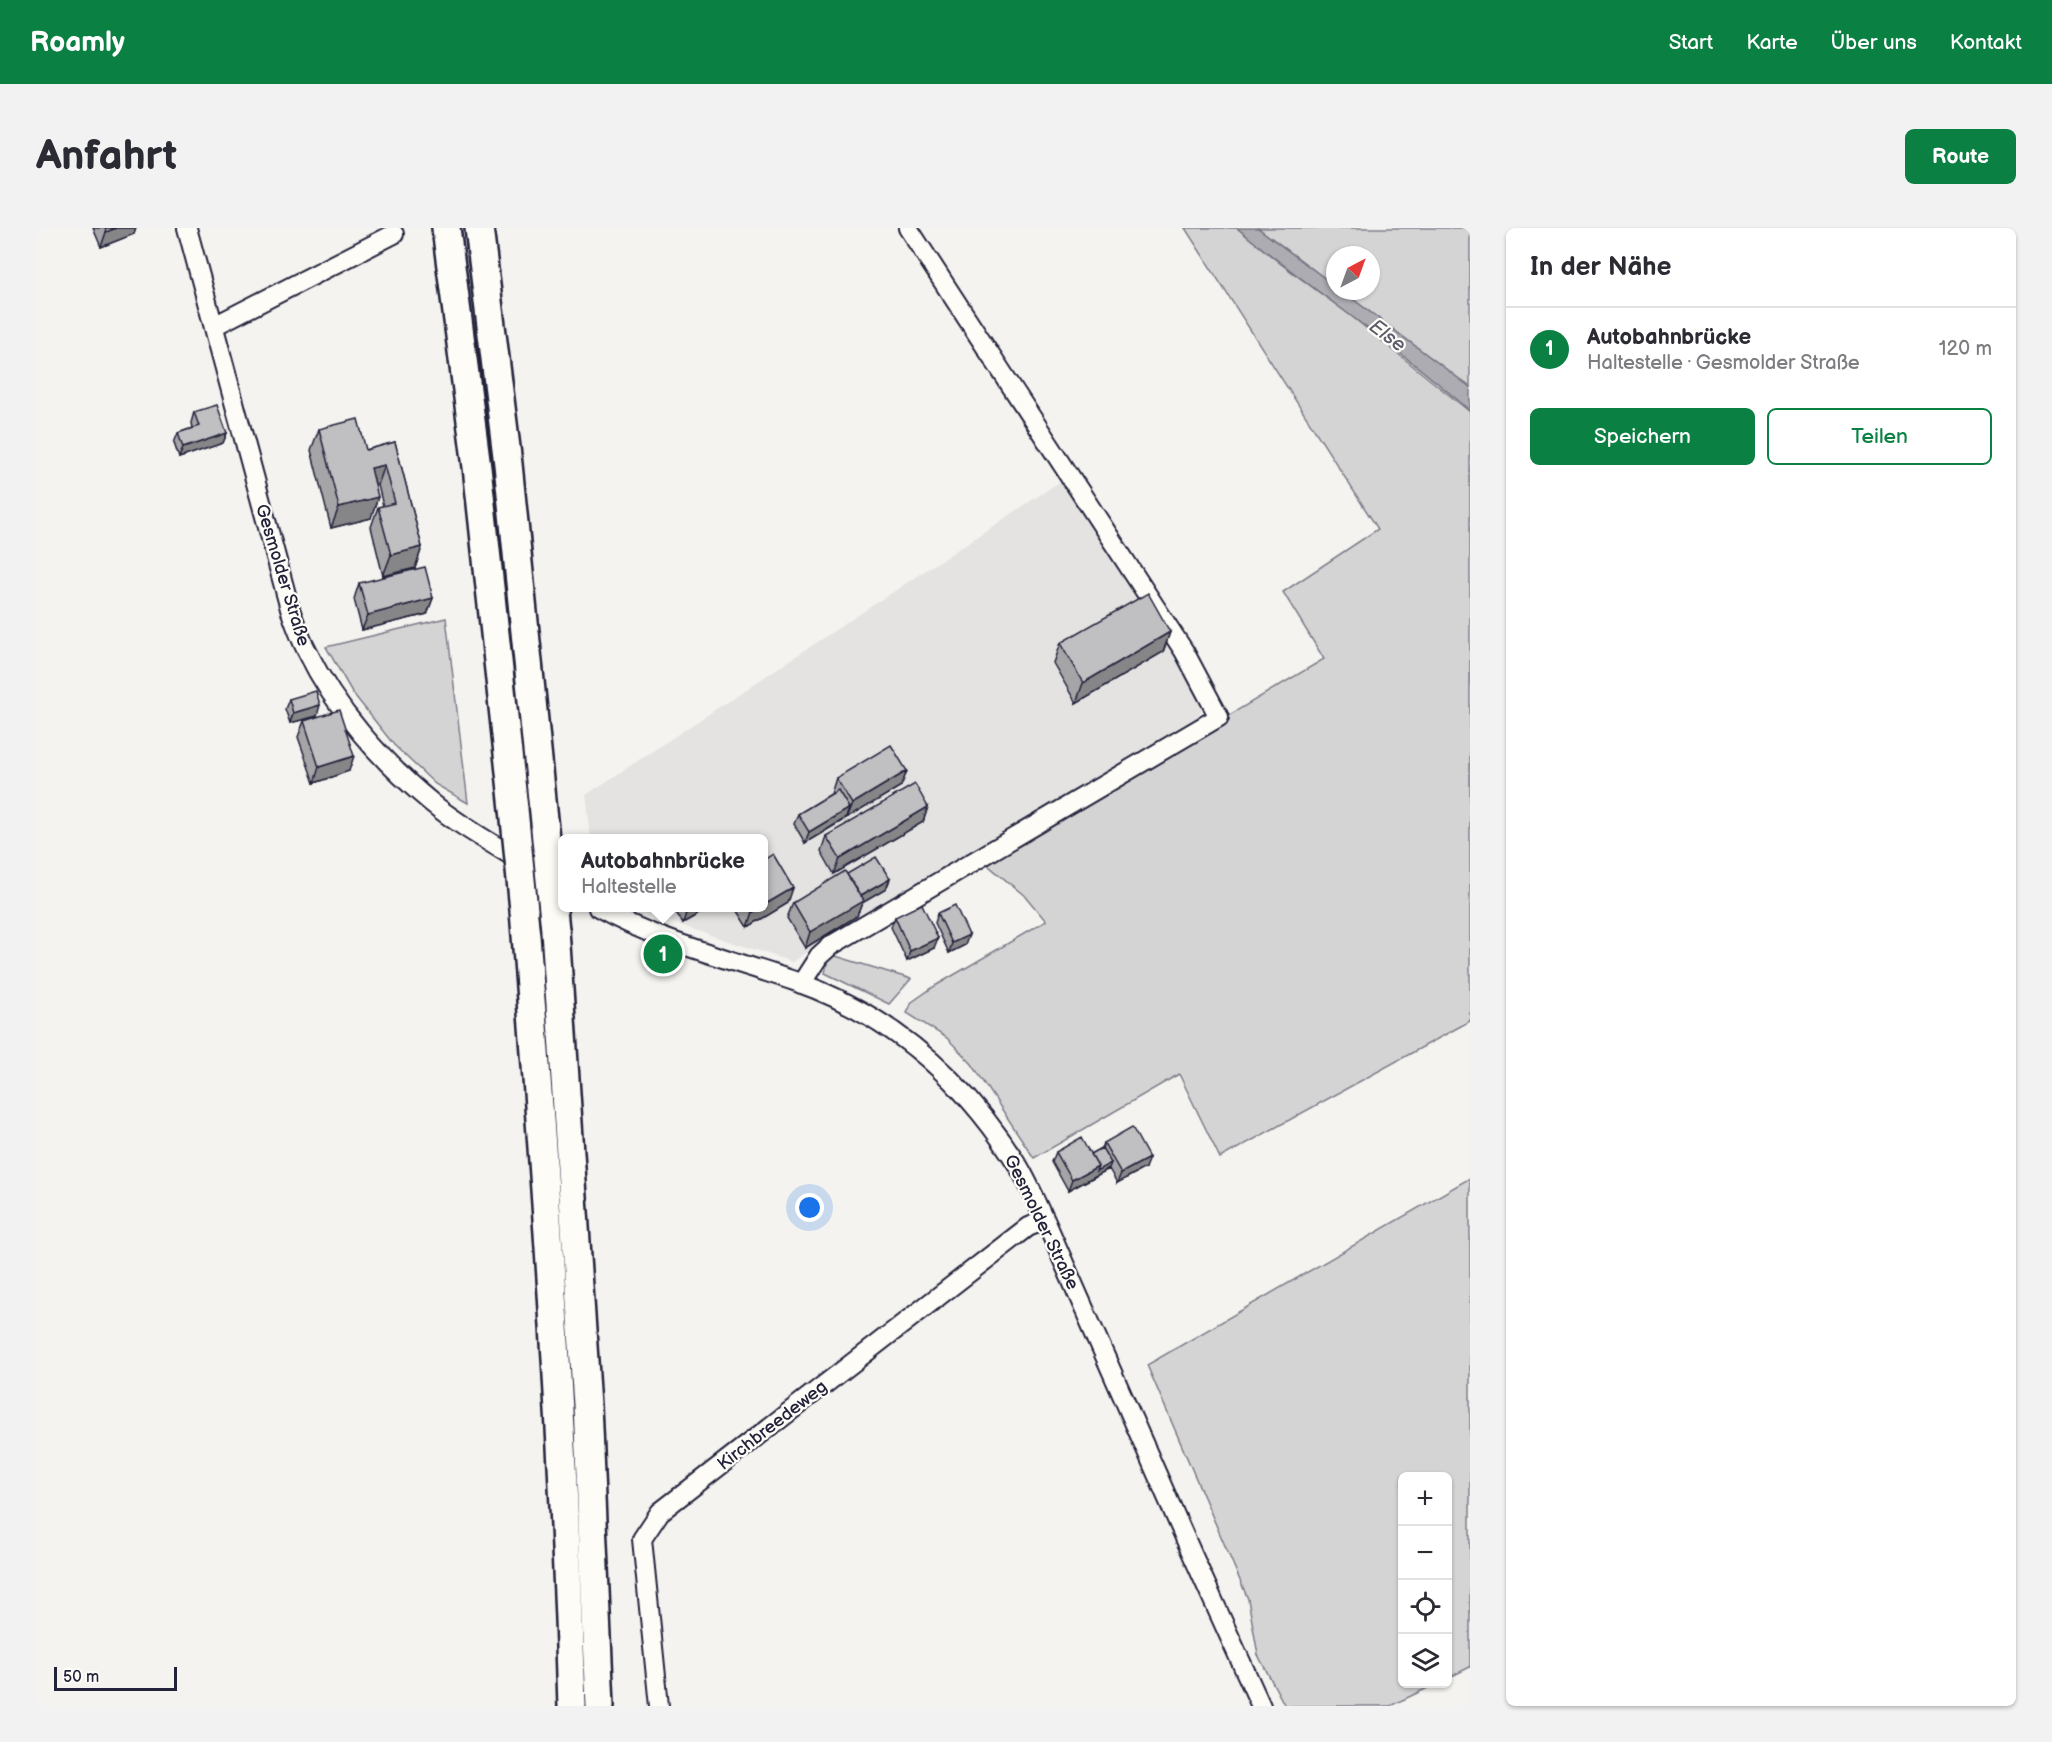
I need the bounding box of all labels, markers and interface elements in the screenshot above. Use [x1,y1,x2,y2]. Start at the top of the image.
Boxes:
text: Roamly [30,26,125,59]
text: Start [1669,30,1713,55]
text: Karte [1746,30,1798,55]
text: Über uns [1831,30,1917,55]
text: Kontakt [1950,30,2022,55]
button: Route [1905,129,2016,184]
text: Anfahrt [36,131,177,182]
north arrow [1326,246,1380,300]
text: In der Nähe [1530,252,1672,283]
water label: Else [1364,314,1411,357]
text: Autobahnbrücke [1587,324,1751,351]
text: 1 [1545,337,1554,361]
text: 120 m [1939,337,1992,361]
text: Haltestelle · Gesmolder Straße [1587,351,1860,375]
button: Speichern [1530,408,1755,465]
button: Teilen [1767,408,1992,465]
street label: Gesmolder Straße [251,502,314,649]
popup [558,834,768,912]
text: Autobahnbrücke [581,848,745,875]
text: Haltestelle [581,875,677,899]
pin: 1 [644,932,682,976]
street label: Gesmolder Straße [1000,1151,1083,1293]
your location [795,1193,824,1222]
street label: Kirchbreedeweg [713,1376,831,1475]
map controls [1398,1472,1452,1688]
button: + [1398,1472,1452,1526]
button: − [1398,1526,1452,1580]
button: locate [1398,1580,1452,1634]
button: layers [1398,1634,1452,1688]
scale bar [54,1664,177,1692]
text: 50 m [63,1668,99,1687]

